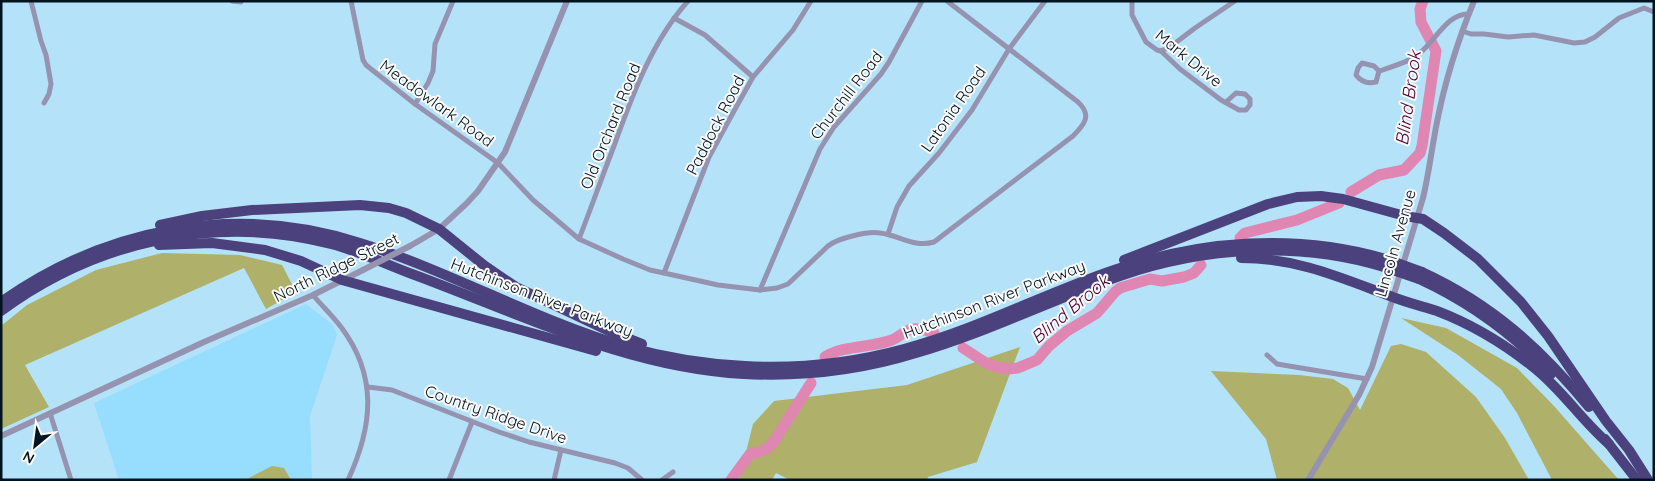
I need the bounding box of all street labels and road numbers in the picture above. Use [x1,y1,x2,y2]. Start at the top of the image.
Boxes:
street label: Mark Drive [1151,25,1227,91]
street label: Churchill Road [805,47,887,143]
street label: Meadowlark Road [376,55,498,151]
street label: Old Orchard Road [576,60,644,192]
street label: Latonia Road [916,62,990,156]
street label: Paddock Road [681,72,749,178]
street label: Lincoln Avenue [1370,187,1420,299]
street label: North Ridge Street [270,228,402,306]
street label: Hutchinson River Parkway [448,253,636,341]
street label: Hutchinson River Parkway [900,255,1088,343]
street label: Country Ridge Drive [422,380,570,448]

